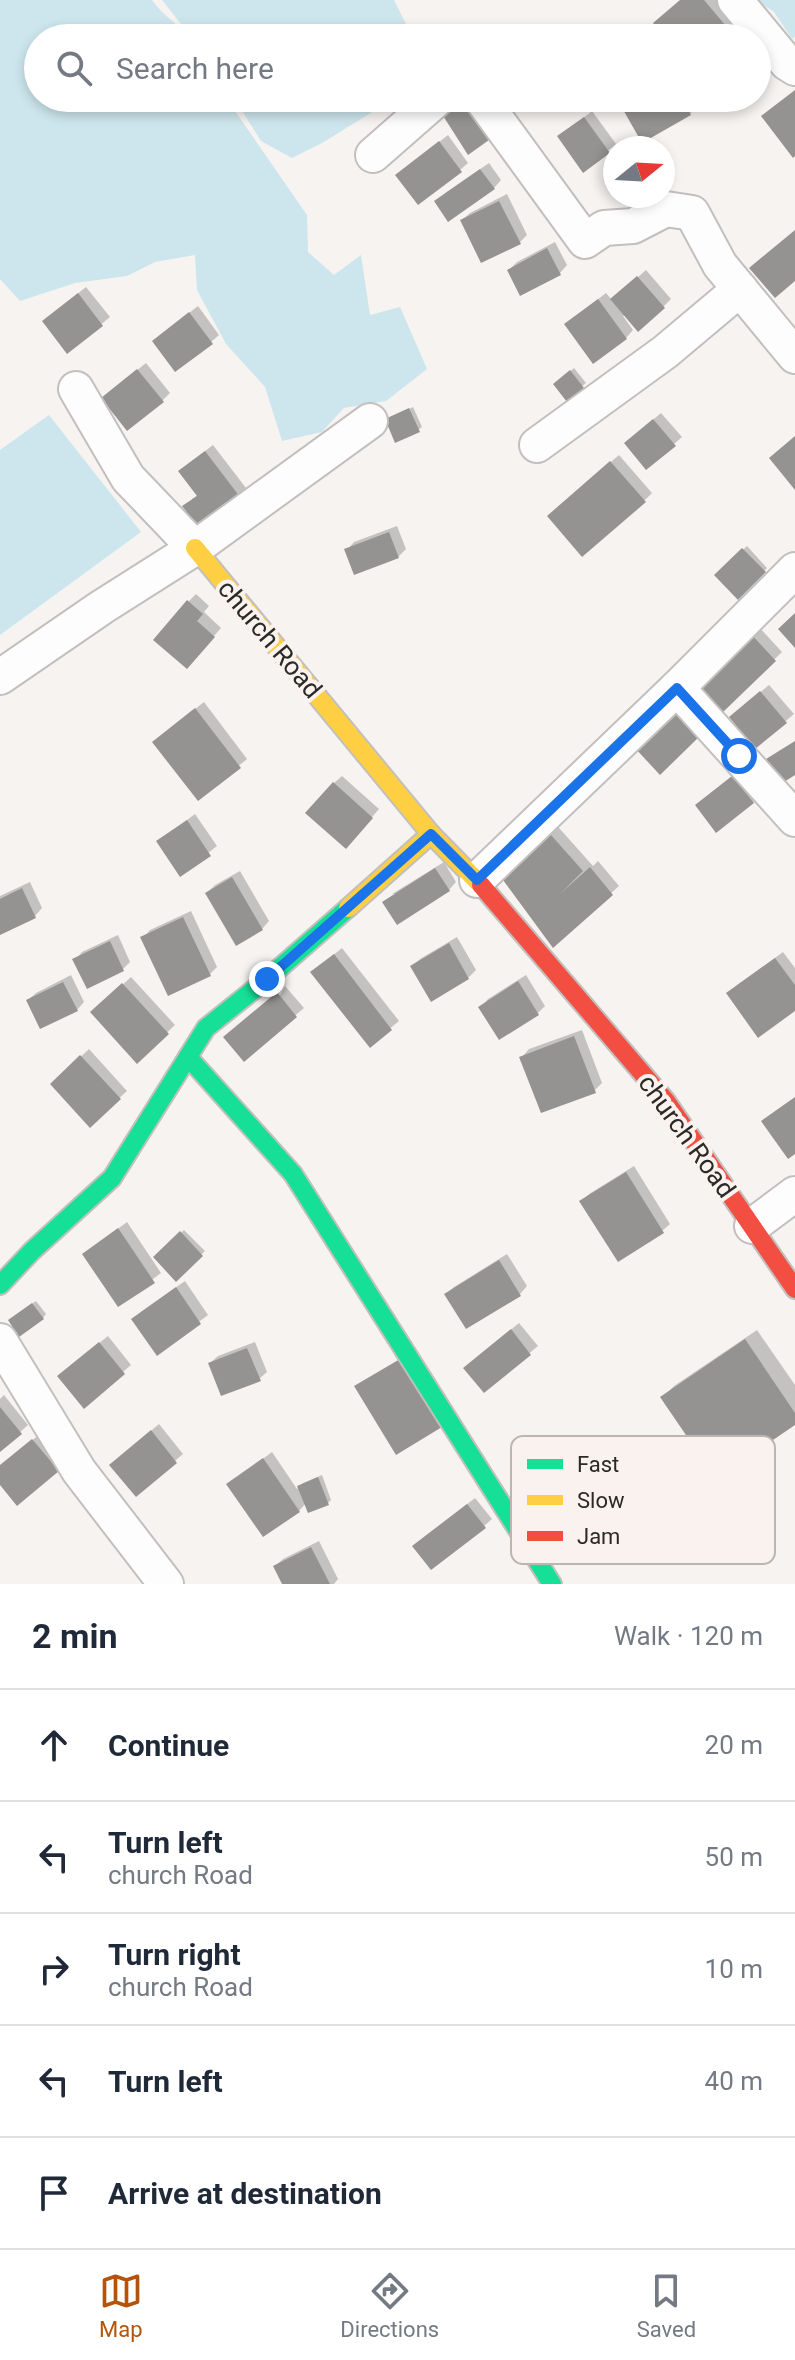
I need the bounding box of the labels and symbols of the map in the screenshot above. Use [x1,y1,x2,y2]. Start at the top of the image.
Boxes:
north arrow [603,136,675,208]
street label: church Road [212,574,328,704]
route start [721,738,757,774]
route end [249,961,285,997]
street label: church Road [632,1069,742,1203]
legend [511,1436,775,1564]
text: Fast [577,1452,619,1477]
text: Slow [577,1488,625,1513]
text: Jam [577,1524,620,1549]

